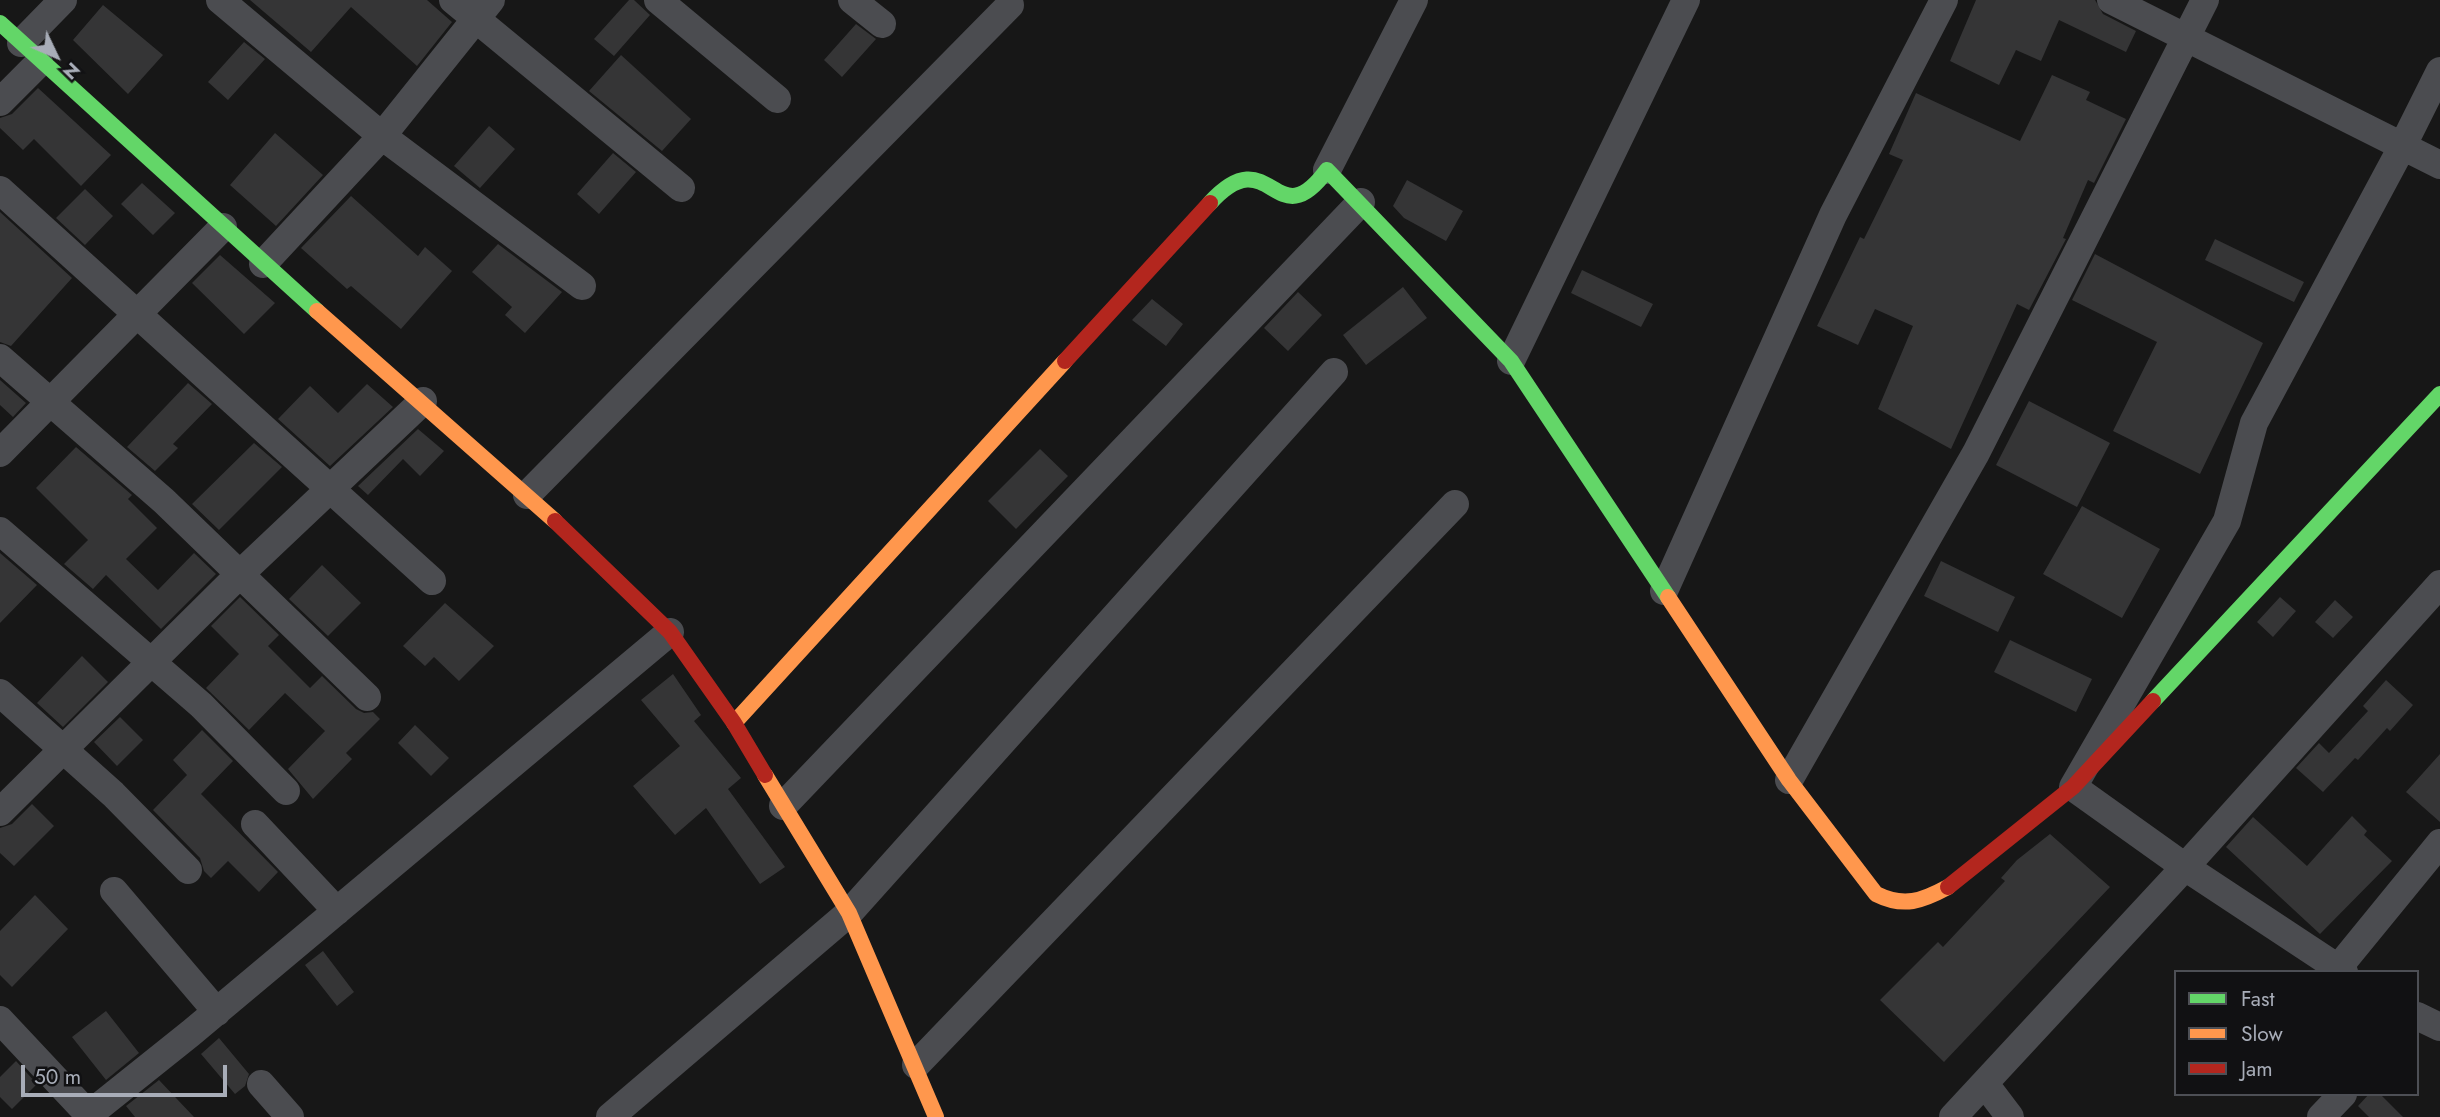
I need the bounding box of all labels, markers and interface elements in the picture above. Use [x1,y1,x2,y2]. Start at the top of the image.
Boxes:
north arrow [21,21,91,91]
text: N [57,56,86,86]
legend [2174,970,2419,1096]
text: Fast [2241,984,2274,1014]
text: Slow [2241,1019,2283,1049]
scale bar [24,1050,231,1094]
text: Jam [2241,1054,2273,1084]
text: 50 m [34,1062,81,1092]

